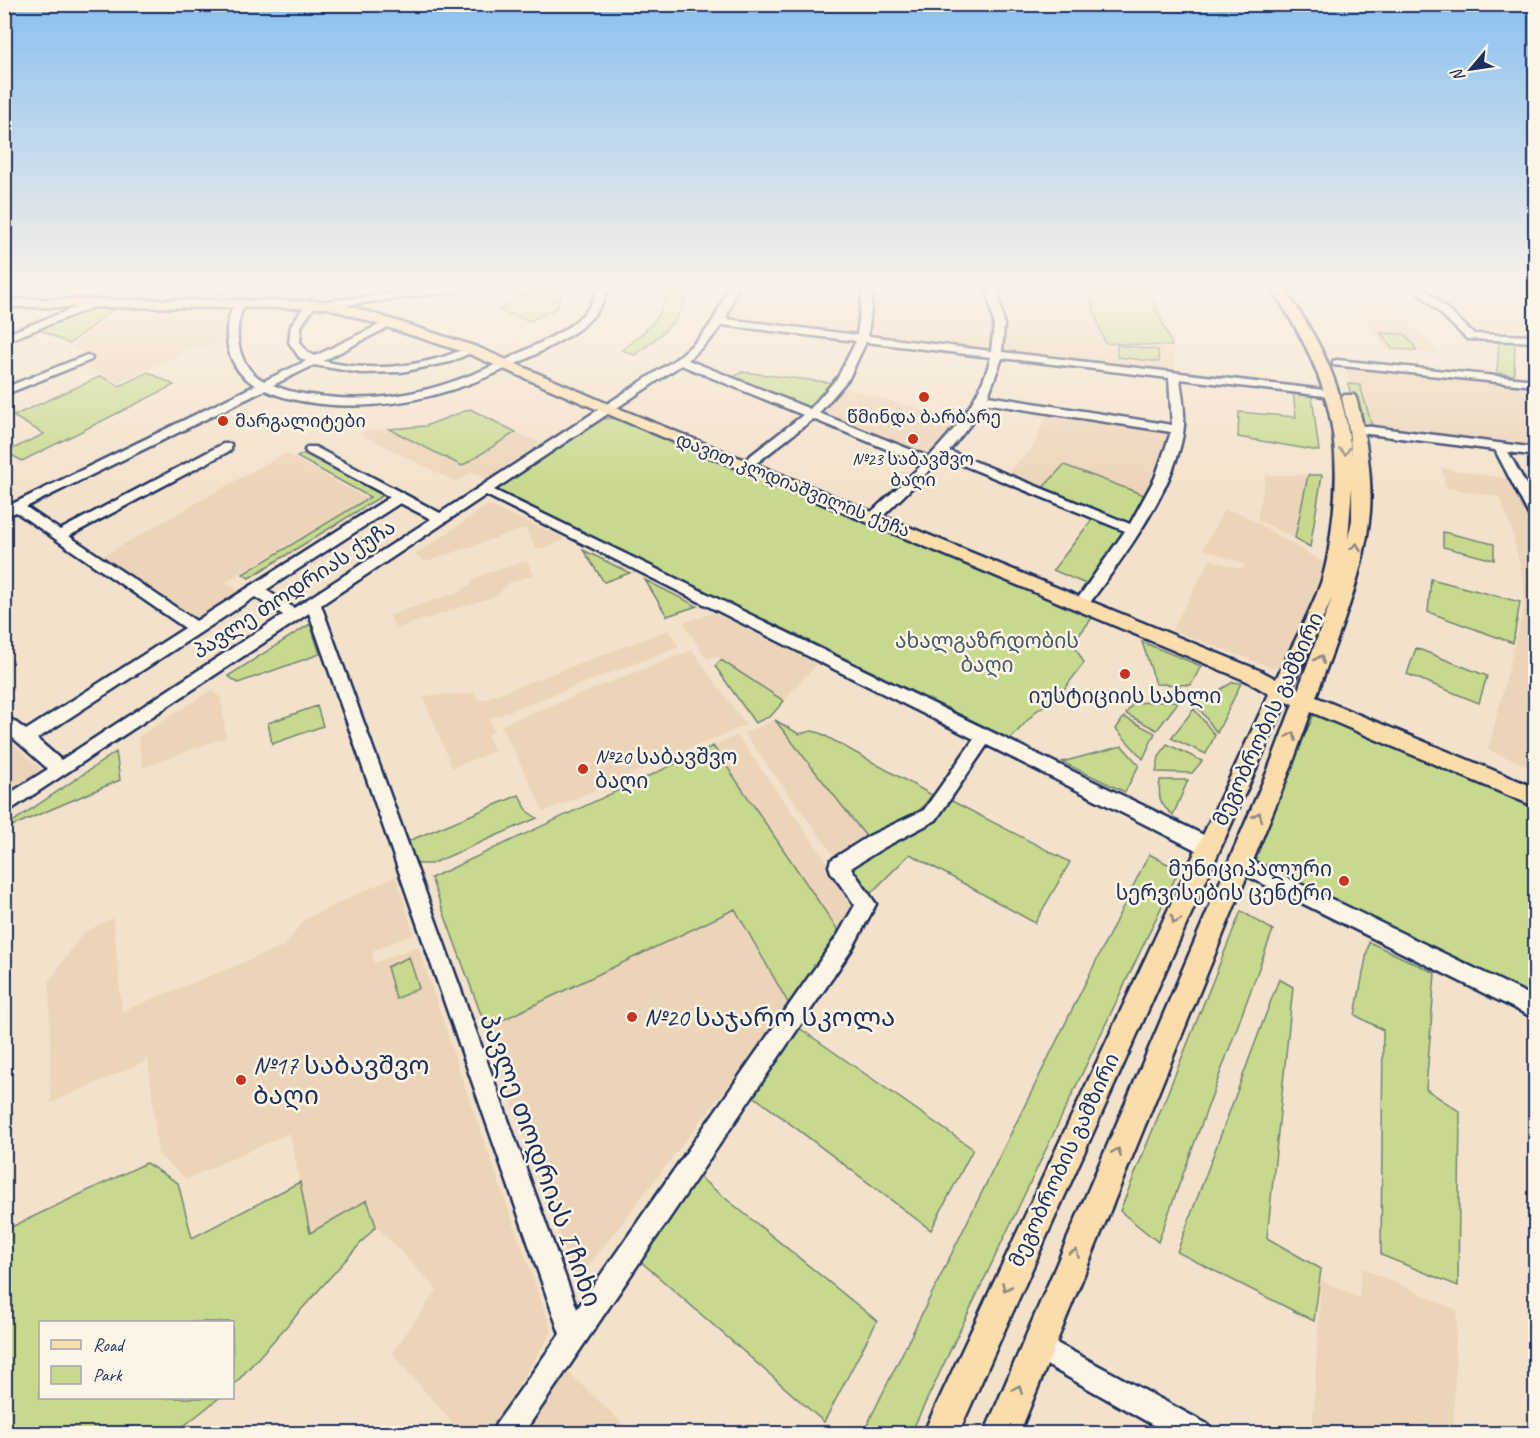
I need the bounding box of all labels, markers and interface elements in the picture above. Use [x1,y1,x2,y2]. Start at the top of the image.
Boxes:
north arrow [1441,39,1501,99]
text: N [1446,64,1470,85]
marker: წმინდა ბარბარე [917,390,931,404]
place label: წმინდა ბარბარე [847,406,1001,428]
place label: მარგალიტები [235,410,366,432]
marker: მარგალიტები [216,414,230,428]
street label: დავით კლდიაშვილის ქუჩა [673,428,913,542]
marker: №23 საბავშვო ბაღი [906,432,920,446]
one-way arrow [1338,446,1350,456]
place label: №23 საბავშვო ბაღი [852,448,974,491]
street label: პავლე თოდრიას ქუჩა [188,514,400,664]
one-way arrow [1349,542,1362,552]
street label: მეგობრობის გამზირი [1207,608,1329,830]
park label: ახალგაზრდობის ბაღი [895,628,1079,678]
one-way arrow [1313,654,1326,665]
marker: იუსტიციის სახლი [1118,667,1132,681]
place label: იუსტიციის სახლი [1029,683,1221,709]
one-way arrow [1285,731,1297,742]
place label: №20 საბავშვო ბაღი [595,744,738,794]
marker: №20 საბავშვო ბაღი [576,762,590,776]
one-way arrow [1251,811,1263,822]
place label: მუნიციპალური სერვისების ცენტრი [1116,856,1332,906]
marker: მუნიციპალური სერვისების ცენტრი [1337,874,1351,888]
one-way arrow [1171,913,1183,924]
place label: №20 საჯარო სკოლა [644,1001,895,1034]
street label: პავლე თოდრიას I ჩიხი [472,1009,609,1311]
marker: №20 საჯარო სკოლა [625,1010,639,1024]
place label: №17 საბავშვო ბაღი [253,1049,429,1112]
street label: მეგობრობის გამზირი [1003,1049,1125,1271]
marker: №17 საბავშვო ბაღი [234,1073,248,1087]
one-way arrow [1110,1147,1122,1158]
one-way arrow [1068,1248,1080,1259]
one-way arrow [1001,1281,1013,1292]
legend [39,1321,234,1399]
text: Road [93,1334,126,1356]
text: Park [93,1364,123,1386]
one-way arrow [1011,1385,1023,1396]

